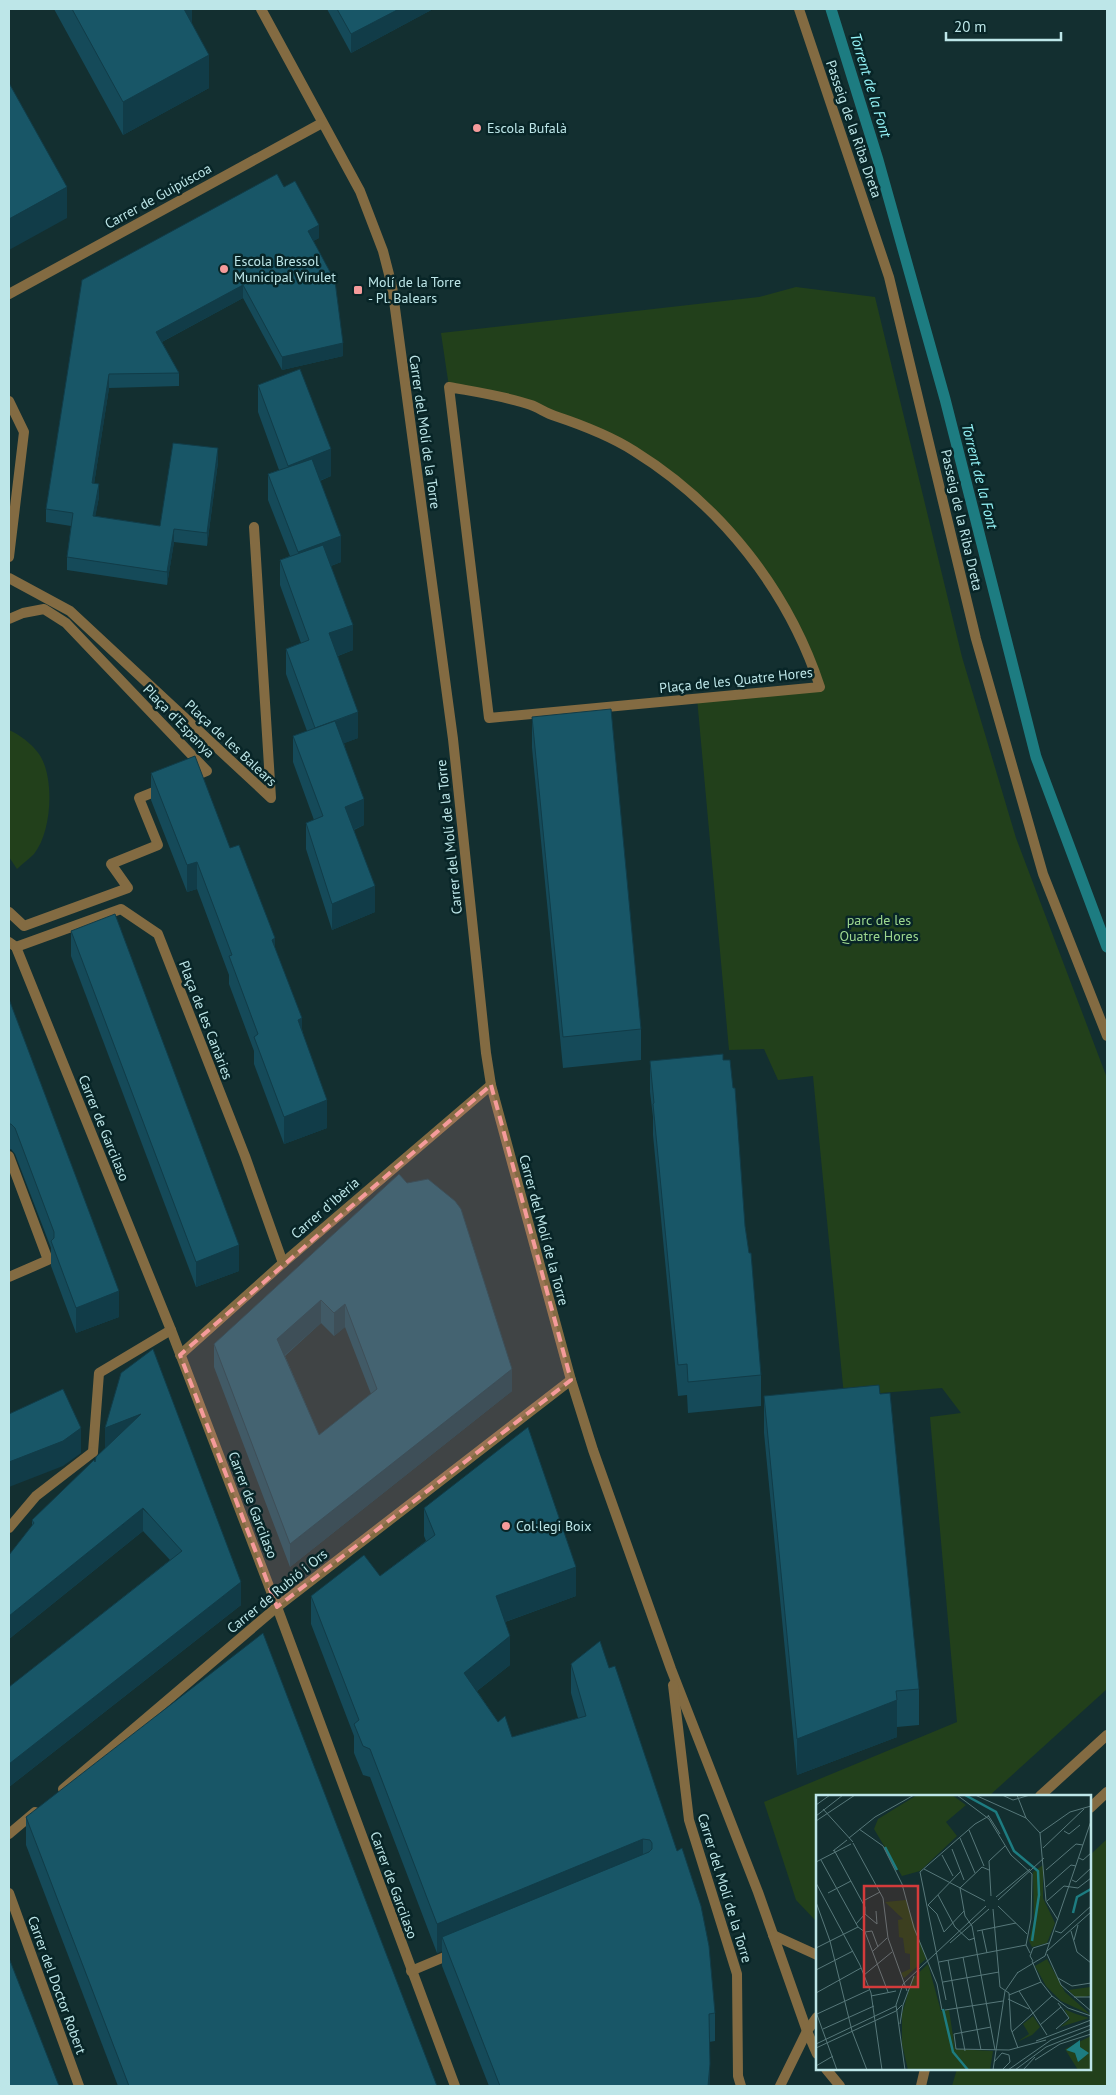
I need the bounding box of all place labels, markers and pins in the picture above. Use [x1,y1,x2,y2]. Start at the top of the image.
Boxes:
place label: Escola Bufalà [487,119,567,137]
marker: Escola Bufalà [471,122,483,134]
place label: Escola Bressol Municipal Virulet [234,252,336,286]
marker: Escola Bressol Municipal Virulet [218,263,230,275]
place label: Molí de la Torre - Pl. Balears [368,273,461,307]
marker: Molí de la Torre - Pl. Balears [352,284,364,296]
place label: Col·legi Boix [516,1517,592,1535]
marker: Col·legi Boix [500,1520,512,1532]

